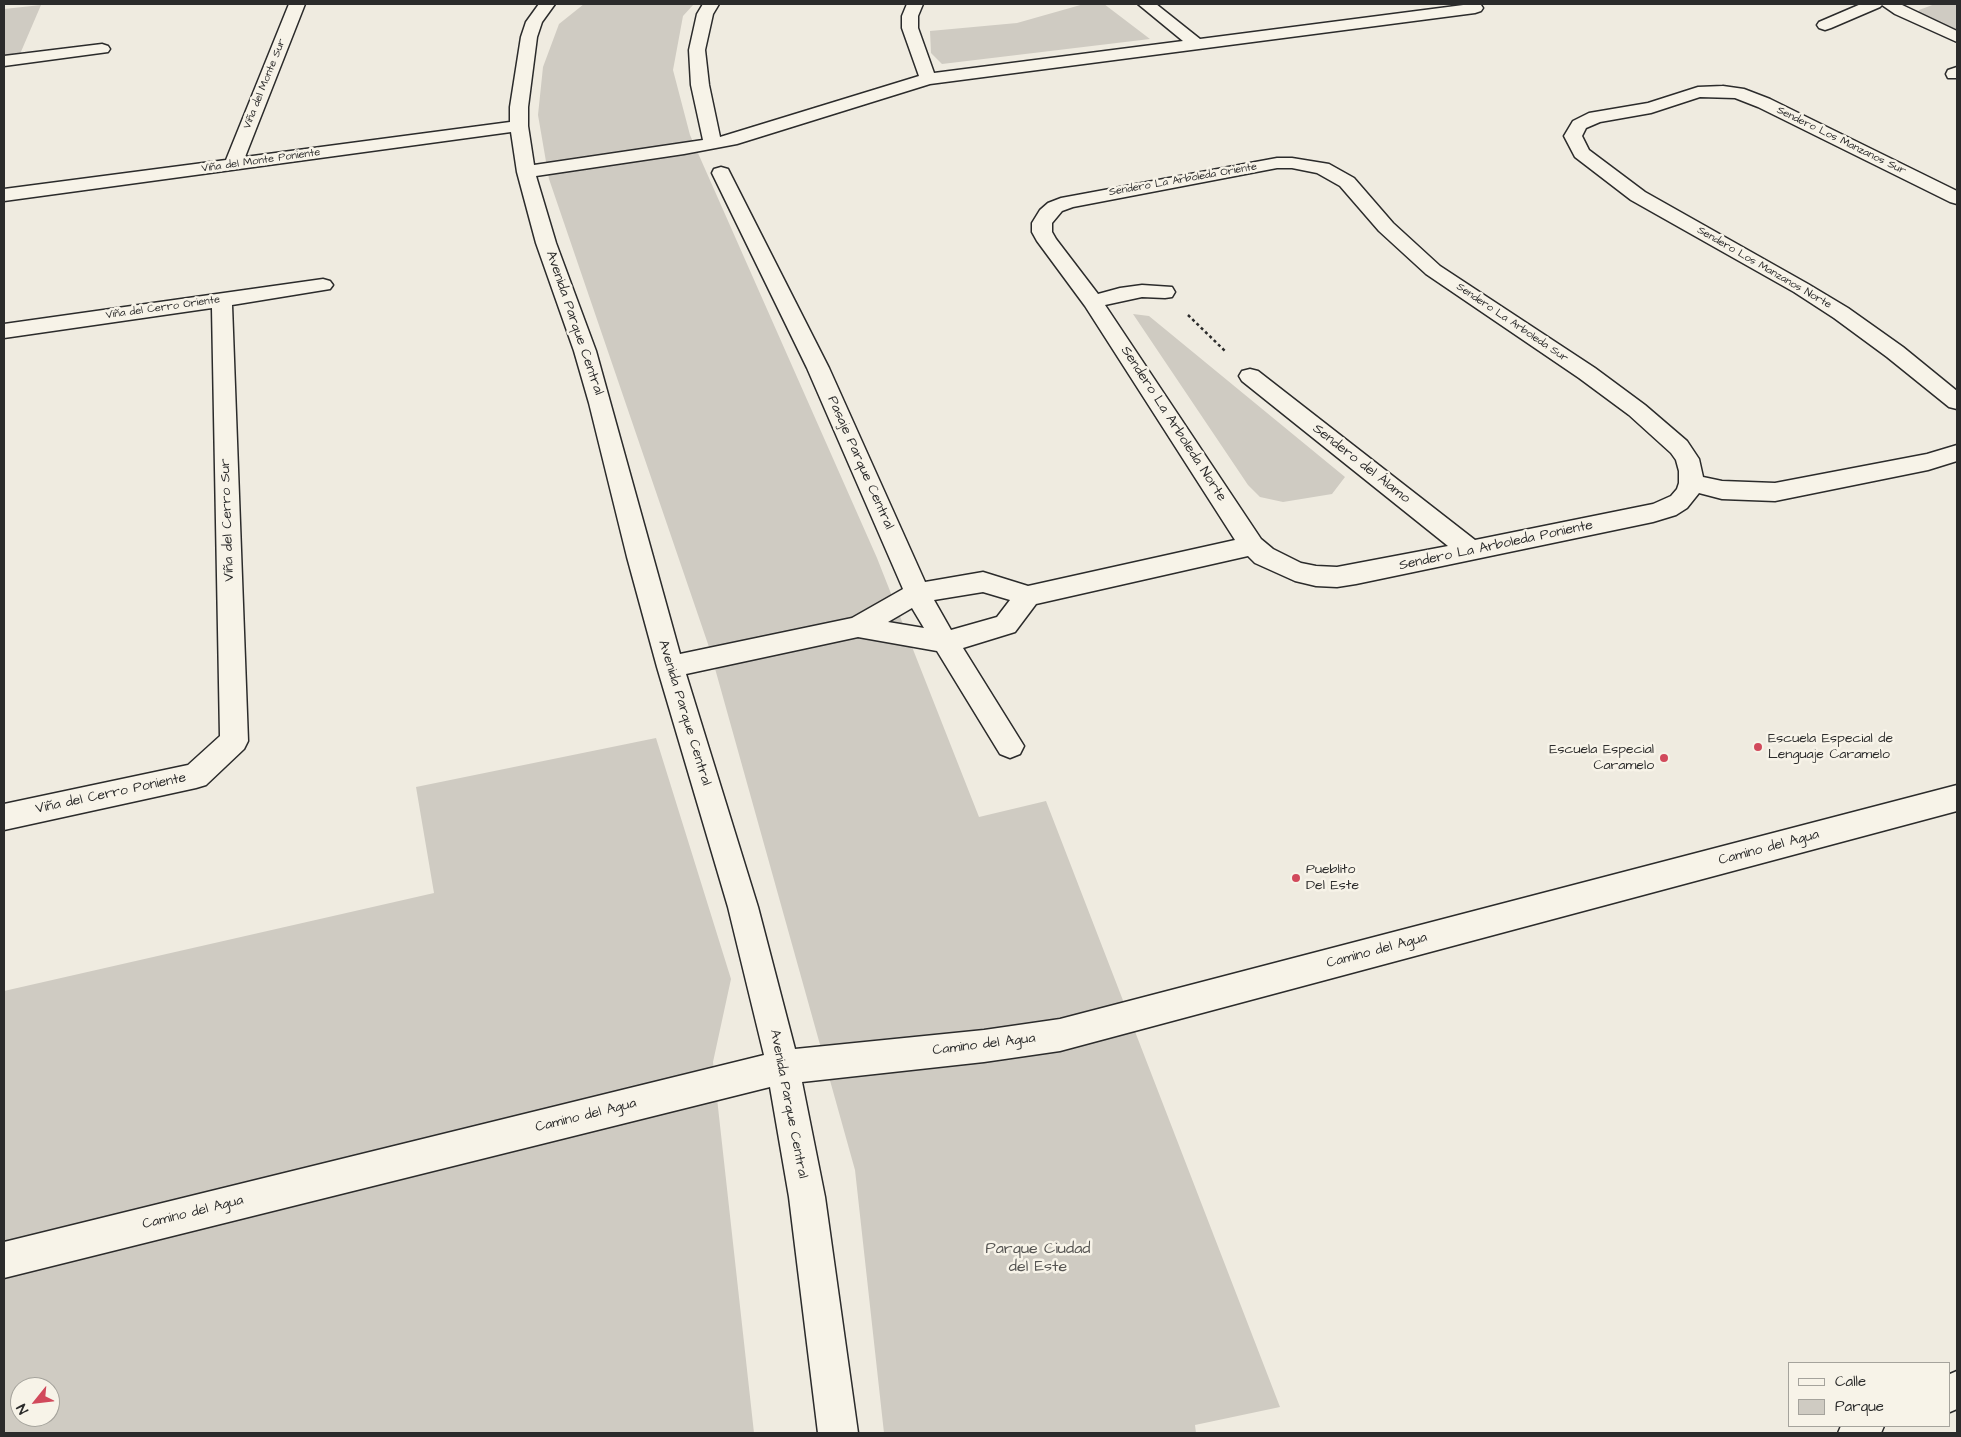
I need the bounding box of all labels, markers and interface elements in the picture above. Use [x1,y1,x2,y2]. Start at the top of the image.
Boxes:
street label: Viña del Monte Sur [241,37,289,131]
street label: Sendero Los Manzanos Sur [1774,104,1908,178]
street label: Viña del Monte Poniente [201,146,321,176]
street label: Sendero La Arboleda Oriente [1108,160,1258,200]
street label: Sendero Los Manzanos Norte [1694,224,1834,312]
street label: Avenida Parque Central [541,249,607,397]
street label: Sendero La Arboleda Sur [1454,281,1570,365]
street label: Viña del Cerro Oriente [105,293,221,323]
street label: Sendero La Arboleda Norte [1116,343,1230,505]
street label: Pasaje Parque Central [823,394,897,532]
street label: Sendero del Álamo [1309,421,1413,507]
street label: Viña del Cerro Sur [217,458,239,582]
street label: Sendero La Arboleda Poniente [1398,517,1594,575]
street label: Avenida Parque Central [654,638,714,788]
place label: Escuela Especial de Lenguaje Caramelo [1768,731,1893,764]
marker: Escuela Especial de Lenguaje Caramelo [1752,741,1764,753]
place label: Escuela Especial Caramelo [1549,742,1654,774]
marker: Escuela Especial Caramelo [1658,752,1670,764]
street label: Viña del Cerro Poniente [34,770,188,818]
street label: Camino del Agua [1717,826,1821,870]
place label: Pueblito Del Este [1306,862,1359,894]
marker: Pueblito Del Este [1290,872,1302,884]
street label: Camino del Agua [1325,929,1429,973]
street label: Avenida Parque Central [765,1028,811,1180]
street label: Camino del Agua [932,1030,1036,1060]
street label: Camino del Agua [534,1095,638,1137]
street label: Camino del Agua [141,1192,245,1234]
park label: Parque Ciudad del Este [986,1240,1090,1278]
legend [1788,1362,1951,1427]
text: Calle [1835,1371,1866,1392]
north arrow [10,1377,60,1427]
text: Parque [1835,1396,1884,1417]
text: N [12,1400,34,1417]

